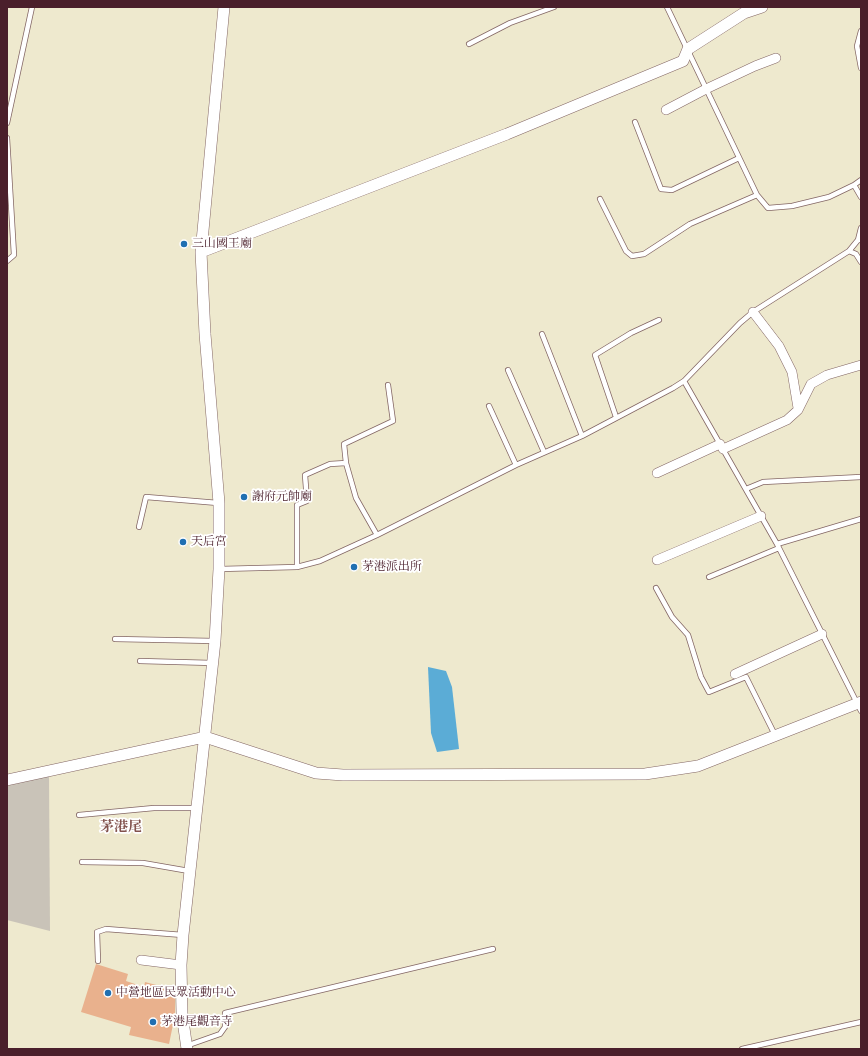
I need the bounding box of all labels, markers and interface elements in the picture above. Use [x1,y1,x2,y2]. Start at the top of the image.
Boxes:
place label: 三山國王廟 [192,237,252,251]
marker: 三山國王廟 [179,239,189,249]
place label: 謝府元帥廟 [252,490,312,504]
marker: 謝府元帥廟 [239,492,249,502]
place label: 天后宮 [191,535,227,549]
marker: 天后宮 [178,537,188,547]
place label: 茅港派出所 [362,560,422,574]
marker: 茅港派出所 [349,562,359,572]
district label: 茅港尾 [100,820,142,836]
place label: 中營地區民眾活動中心 [116,986,236,1000]
marker: 中營地區民眾活動中心 [103,988,113,998]
place label: 茅港尾觀音寺 [161,1015,233,1029]
marker: 茅港尾觀音寺 [148,1017,158,1027]

